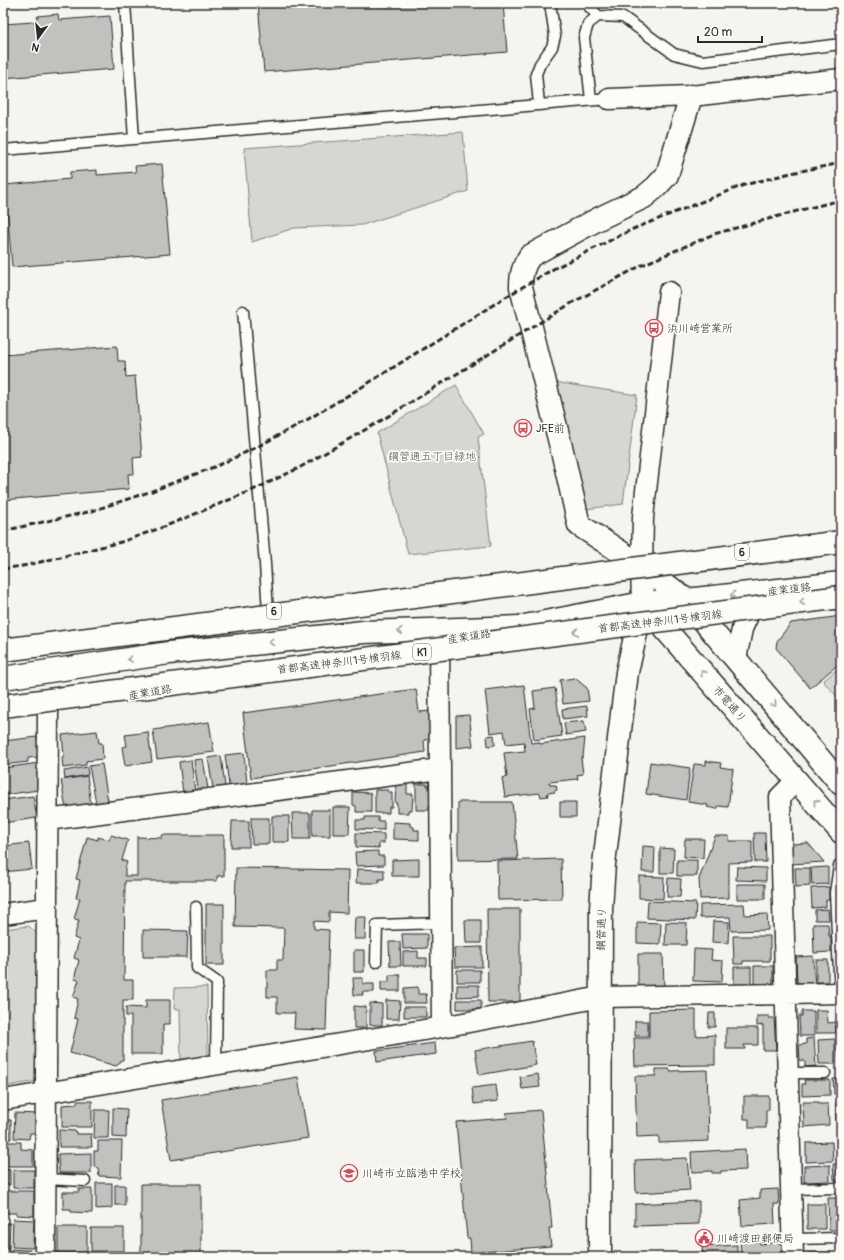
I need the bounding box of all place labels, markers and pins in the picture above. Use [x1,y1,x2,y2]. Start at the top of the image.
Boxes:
bus stop icon: 浜川崎営業所 [644,318,664,338]
place label: 浜川崎営業所 [667,322,733,335]
bus stop icon: JFE前 [513,418,533,438]
place label: JFE前 [536,422,565,435]
school or university icon: 川崎市立臨港中学校 [339,1163,359,1183]
place label: 川崎市立臨港中学校 [362,1167,461,1180]
public building icon: 川崎渡田郵便局 [694,1228,714,1248]
place label: 川崎渡田郵便局 [717,1232,794,1245]

